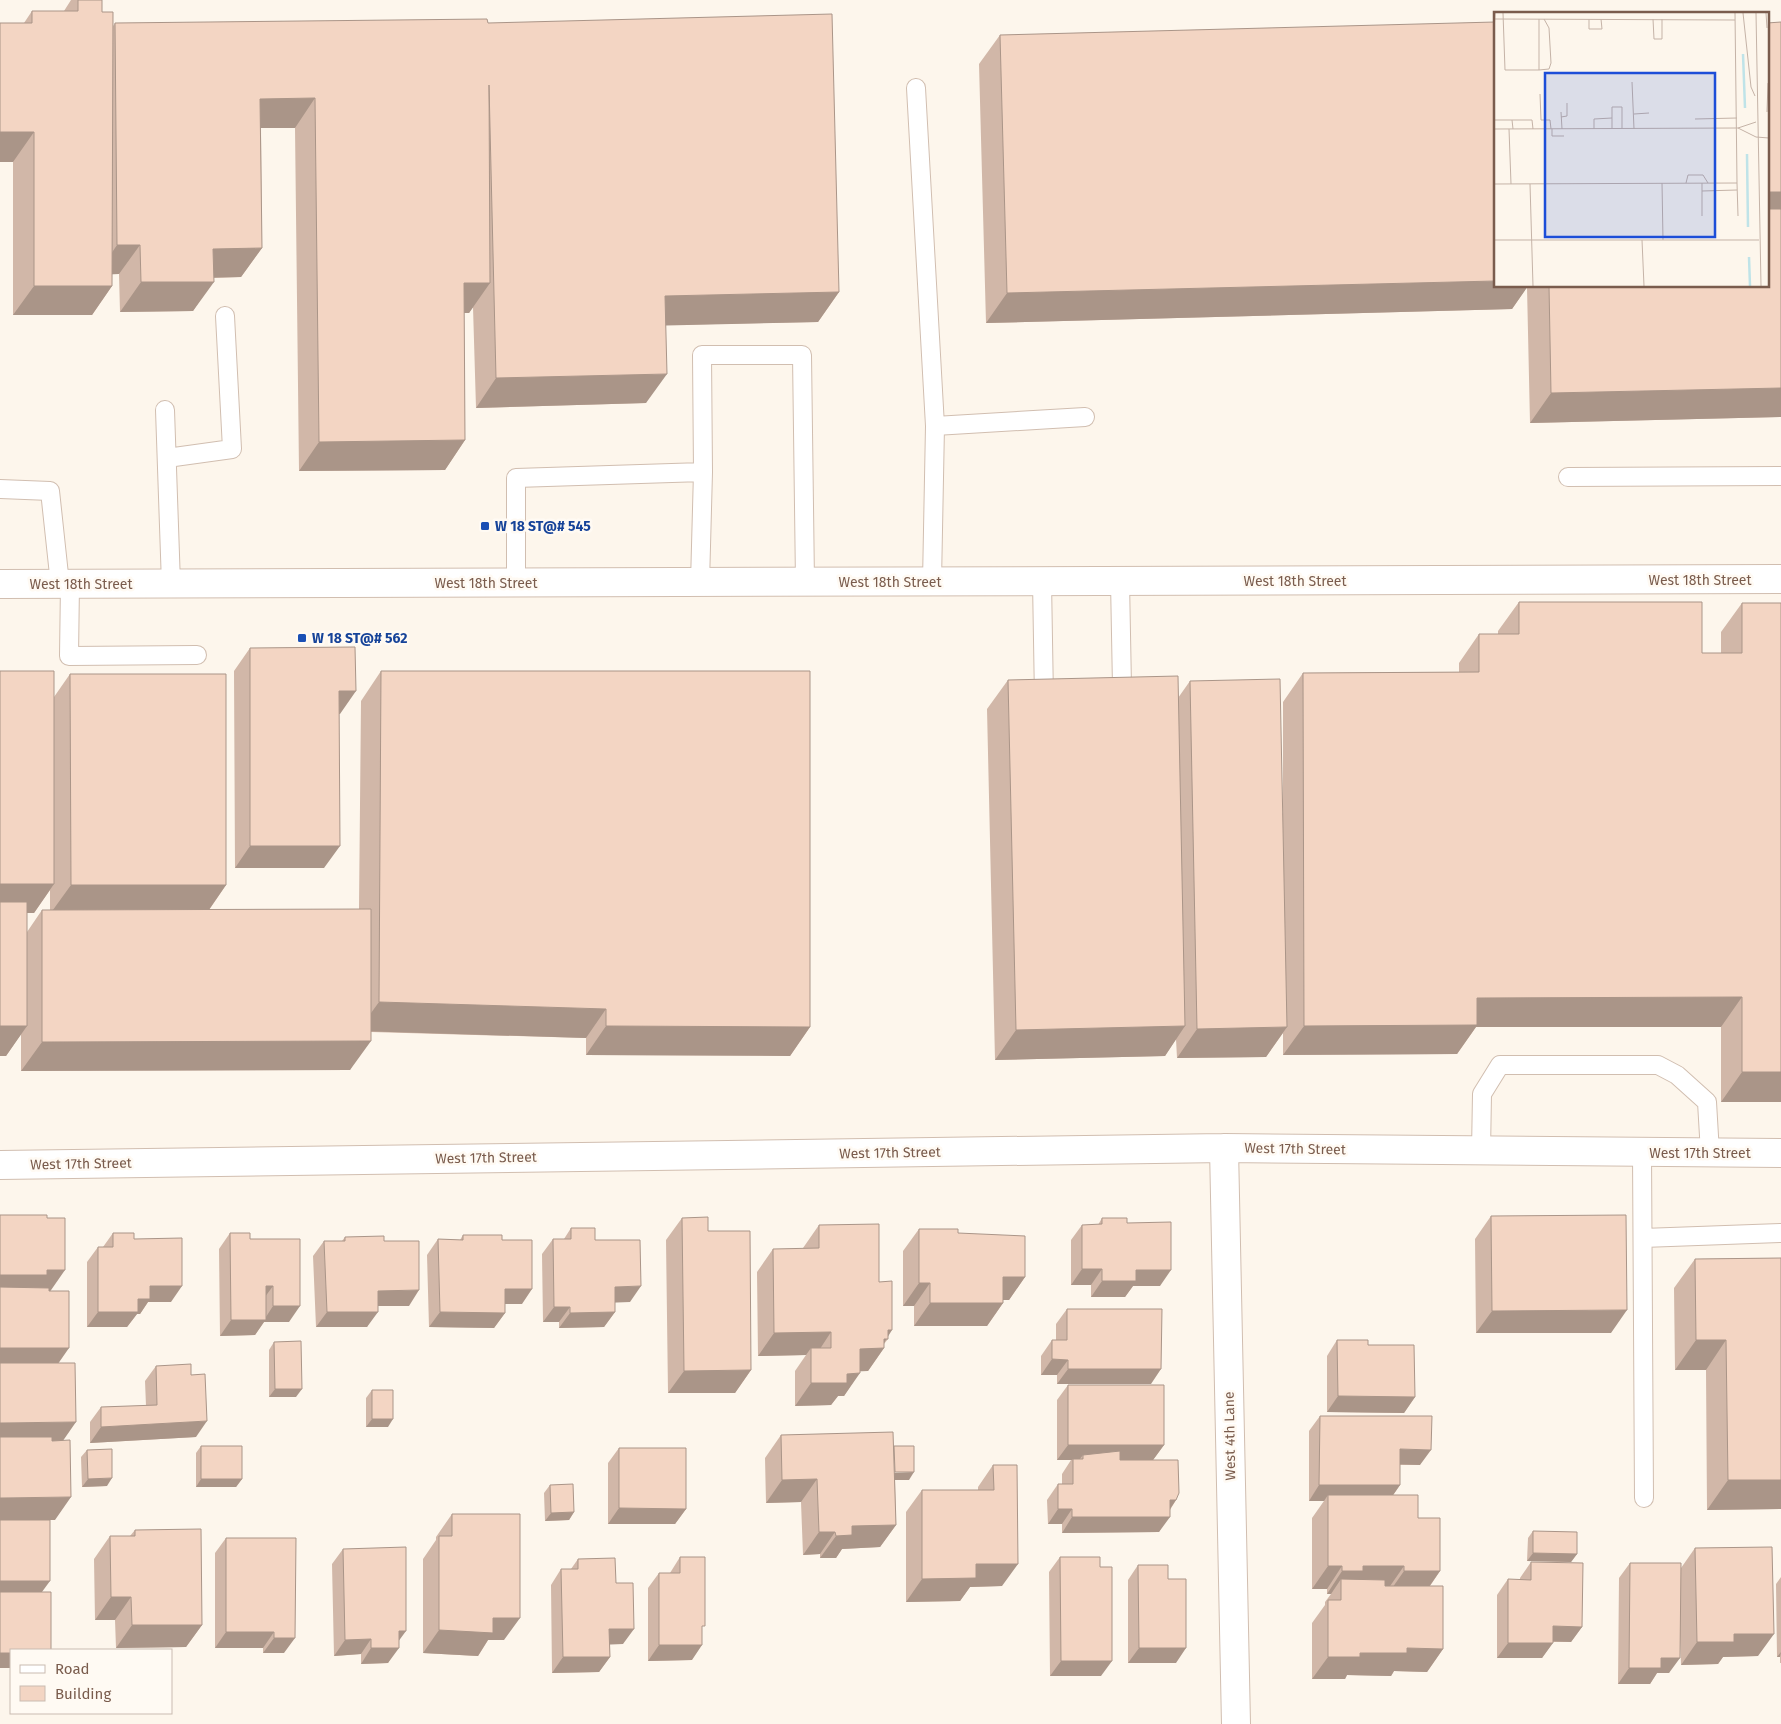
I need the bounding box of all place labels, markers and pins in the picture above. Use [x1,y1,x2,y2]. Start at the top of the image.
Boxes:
place label: W 18 ST@# 545 [495,518,591,535]
marker: W 18 ST@# 545 [479,520,491,532]
place label: W 18 ST@# 562 [312,630,408,647]
marker: W 18 ST@# 562 [296,632,308,644]

